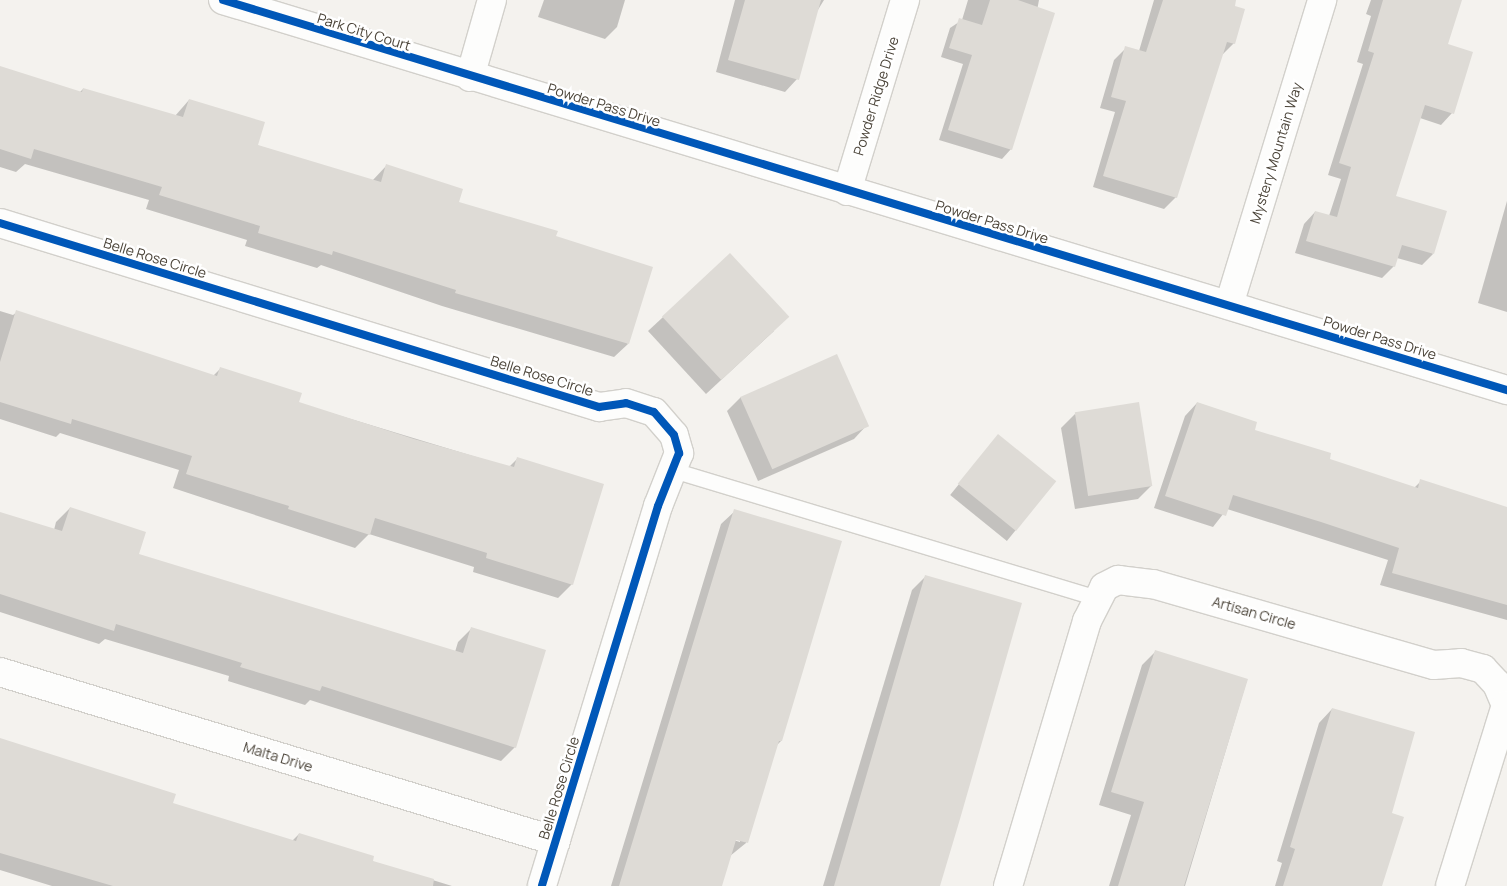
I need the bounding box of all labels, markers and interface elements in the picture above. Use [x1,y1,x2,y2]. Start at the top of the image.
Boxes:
street label: Park City Court [315,10,413,54]
street label: Powder Ridge Drive [850,34,902,158]
street label: Powder Pass Drive [545,80,663,130]
street label: Mystery Mountain Way [1247,80,1305,226]
street label: Powder Pass Drive [933,197,1051,247]
street label: Belle Rose Circle [101,234,209,282]
street label: Powder Pass Drive [1321,313,1439,363]
street label: Belle Rose Circle [488,352,596,400]
street label: Artisan Circle [1210,593,1298,633]
street label: Belle Rose Circle [535,734,583,842]
street label: Malta Drive [241,738,315,776]

